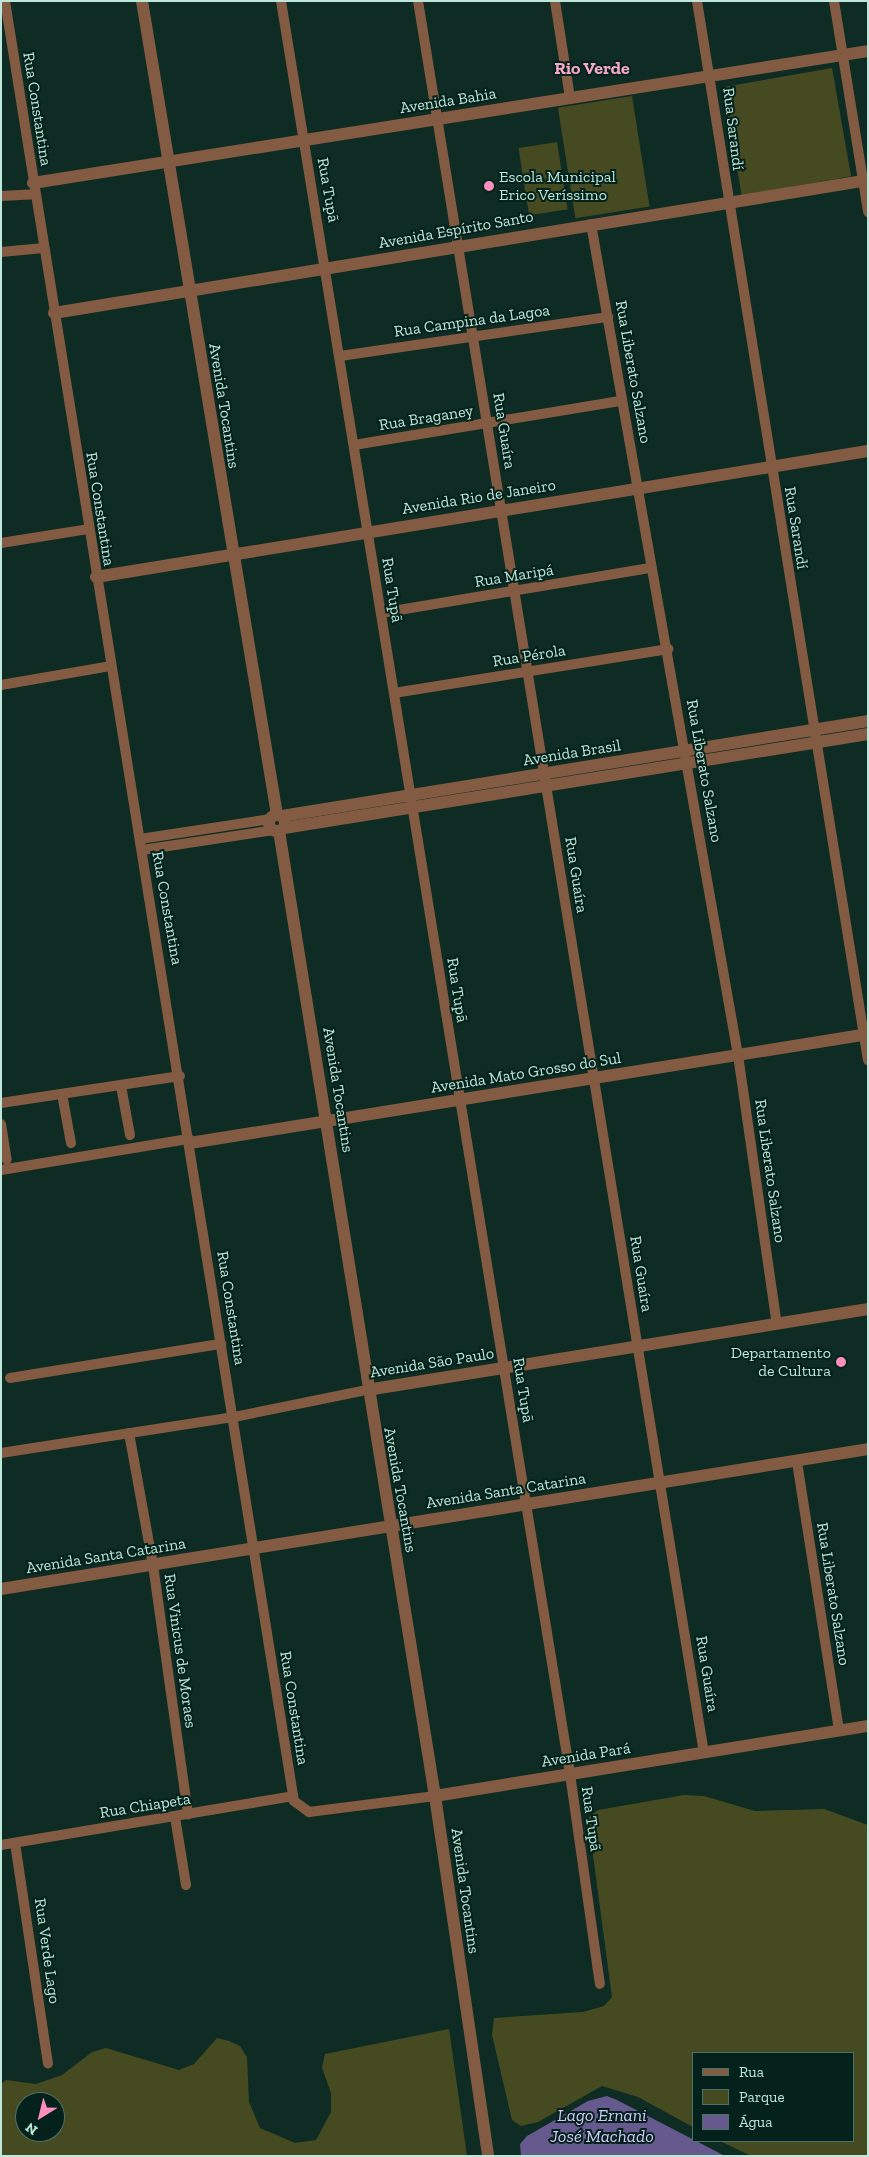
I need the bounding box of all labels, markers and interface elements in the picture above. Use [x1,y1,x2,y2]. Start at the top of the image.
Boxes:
street label: Rua Constantina [19,51,55,167]
district label: Rio Verde [554,57,630,79]
street label: Avenida Bahia [398,84,498,118]
street label: Rua Sarandí [718,86,748,172]
street label: Rua Tupã [313,156,343,224]
place label: Escola Municipal Erico Veríssimo [499,167,616,205]
marker: Escola Municipal Erico Veríssimo [483,180,495,192]
street label: Avenida Espírito Santo [377,207,535,253]
street label: Rua Liberato Salzano [611,299,655,445]
street label: Rua Campina da Lagoa [393,301,551,341]
street label: Avenida Tocantins [205,342,243,470]
street label: Rua Guaíra [489,392,519,470]
street label: Rua Braganey [377,401,475,435]
street label: Rua Constantina [82,451,118,567]
street label: Avenida Rio de Janeiro [401,475,557,519]
street label: Rua Sarandí [780,485,812,571]
street label: Rua Tupã [377,556,407,624]
street label: Rua Maripá [473,560,555,592]
street label: Rua Pérola [491,641,567,671]
street label: Rua Liberato Salzano [682,698,726,844]
street label: Avenida Brasil [522,736,622,770]
street label: Rua Guaíra [561,836,591,914]
street label: Rua Constantina [148,850,186,966]
street label: Rua Tupã [442,956,472,1024]
street label: Avenida Tocantins [319,1026,357,1154]
street label: Avenida Mato Grosso do Sul [429,1048,623,1098]
street label: Rua Liberato Salzano [750,1098,790,1244]
street label: Rua Guaíra [626,1235,656,1313]
street label: Rua Constantina [213,1250,249,1366]
place label: Departamento de Cultura [731,1343,831,1381]
street label: Avenida São Paulo [369,1344,495,1382]
street label: Rua Tupã [508,1356,538,1424]
marker: Departamento de Cultura [835,1356,847,1368]
street label: Avenida Tocantins [380,1426,420,1554]
street label: Avenida Santa Catarina [425,1469,587,1513]
street label: Rua Liberato Salzano [812,1521,854,1667]
street label: Avenida Santa Catarina [25,1534,187,1578]
street label: Rua Vinicus de Moraes [160,1572,200,1730]
street label: Rua Guaíra [692,1635,722,1713]
street label: Rua Constantina [276,1650,312,1766]
street label: Avenida Pará [540,1738,632,1772]
street label: Rua Tupã [577,1785,605,1853]
street label: Rua Chiapeta [98,1789,192,1823]
street label: Avenida Tocantins [447,1827,483,1955]
street label: Rua Verde Lago [30,1897,64,2005]
legend [692,2052,854,2142]
text: Rua [739,2063,764,2081]
text: Parque [739,2088,785,2106]
north arrow [15,2092,65,2142]
water label: Lago Ernani José Machado [550,2105,654,2148]
text: Água [739,2113,772,2131]
text: N [22,2119,41,2139]

